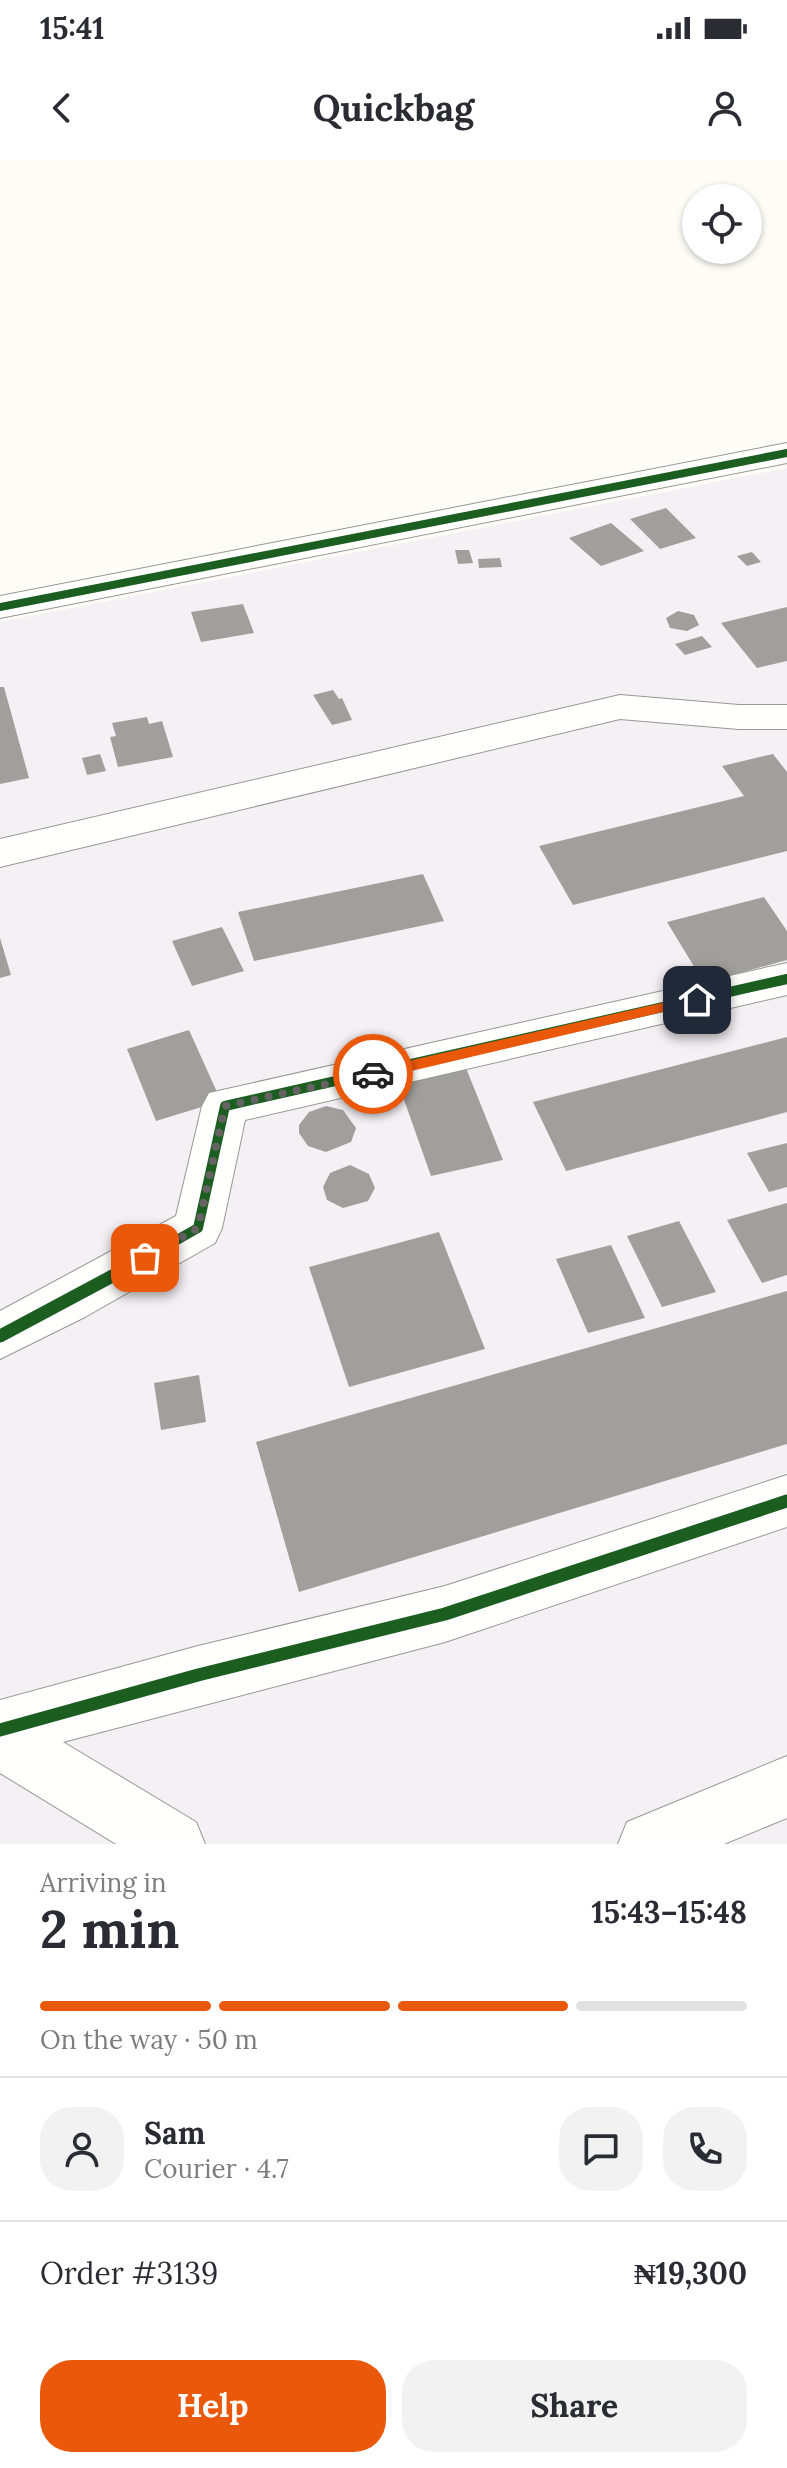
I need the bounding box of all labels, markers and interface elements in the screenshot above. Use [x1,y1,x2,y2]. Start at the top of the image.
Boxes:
text: 15:41 [40,9,104,47]
text: Quickbag [313,85,474,131]
icon: back [40,86,84,130]
icon: person [703,86,747,130]
map controls [682,184,762,264]
button: locate [682,184,762,264]
pin [663,966,731,1034]
icon: home [675,978,719,1022]
courier [333,1034,413,1114]
icon: car [351,1052,395,1096]
pin [111,1224,179,1292]
icon: bag [123,1236,167,1280]
text: Arriving in [40,1866,167,1899]
text: 15:43–15:48 [592,1893,747,1931]
text: 2 min [40,1896,179,1962]
text: On the way · 50 m [40,2023,258,2056]
button: person [40,2107,124,2191]
button: chat [559,2107,643,2191]
button: phone [663,2107,747,2191]
text: Sam [144,2114,205,2152]
text: Courier · 4.7 [144,2152,289,2185]
text: Order #3139 [40,2254,218,2292]
text: ₦19,300 [634,2254,747,2292]
button: Help [40,2360,386,2452]
button: Share [402,2360,747,2452]

